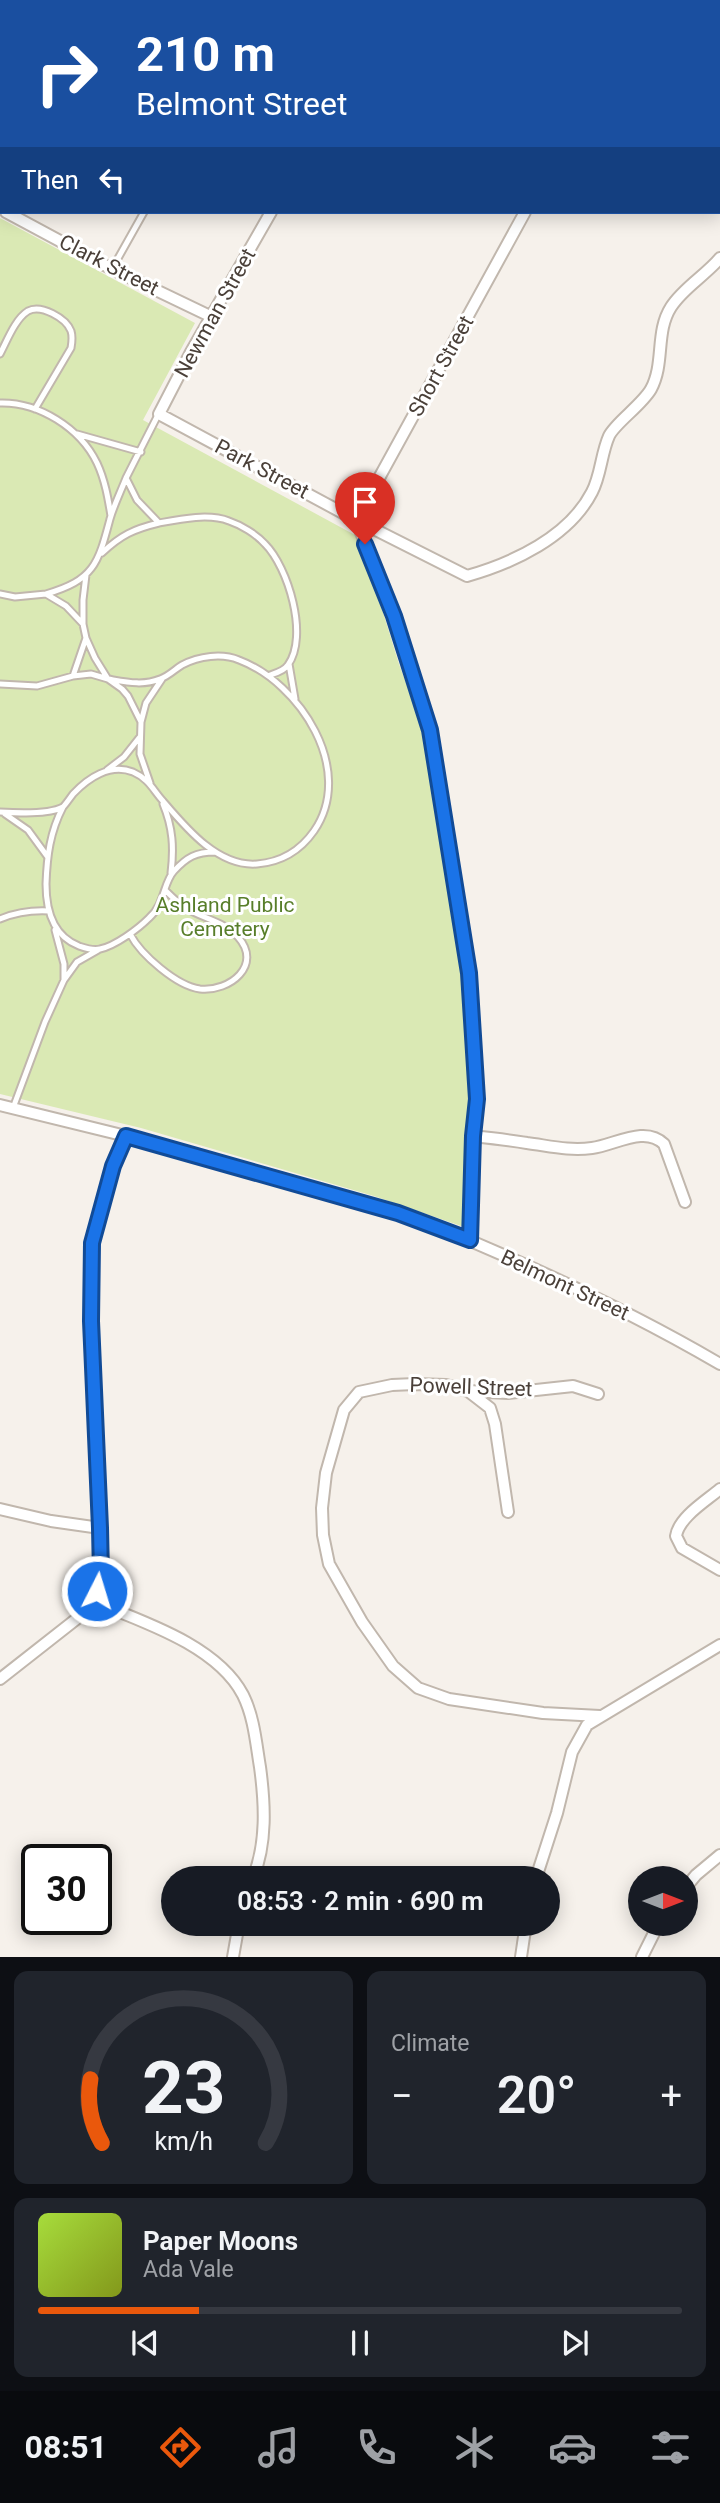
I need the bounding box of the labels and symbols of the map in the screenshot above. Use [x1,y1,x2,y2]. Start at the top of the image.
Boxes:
street label: Clark Street [55,230,163,300]
street label: Newman Street [170,244,260,382]
street label: Short Street [404,311,478,420]
street label: Park Street [211,434,313,504]
pin [335,472,395,544]
park label: Ashland Public Cemetery [155,893,295,941]
street label: Belmont Street [497,1245,633,1325]
street label: Powell Street [409,1373,533,1401]
position arrow [60,1554,134,1628]
speed limit sign: 30 [21,1844,112,1935]
north arrow [628,1866,698,1936]

